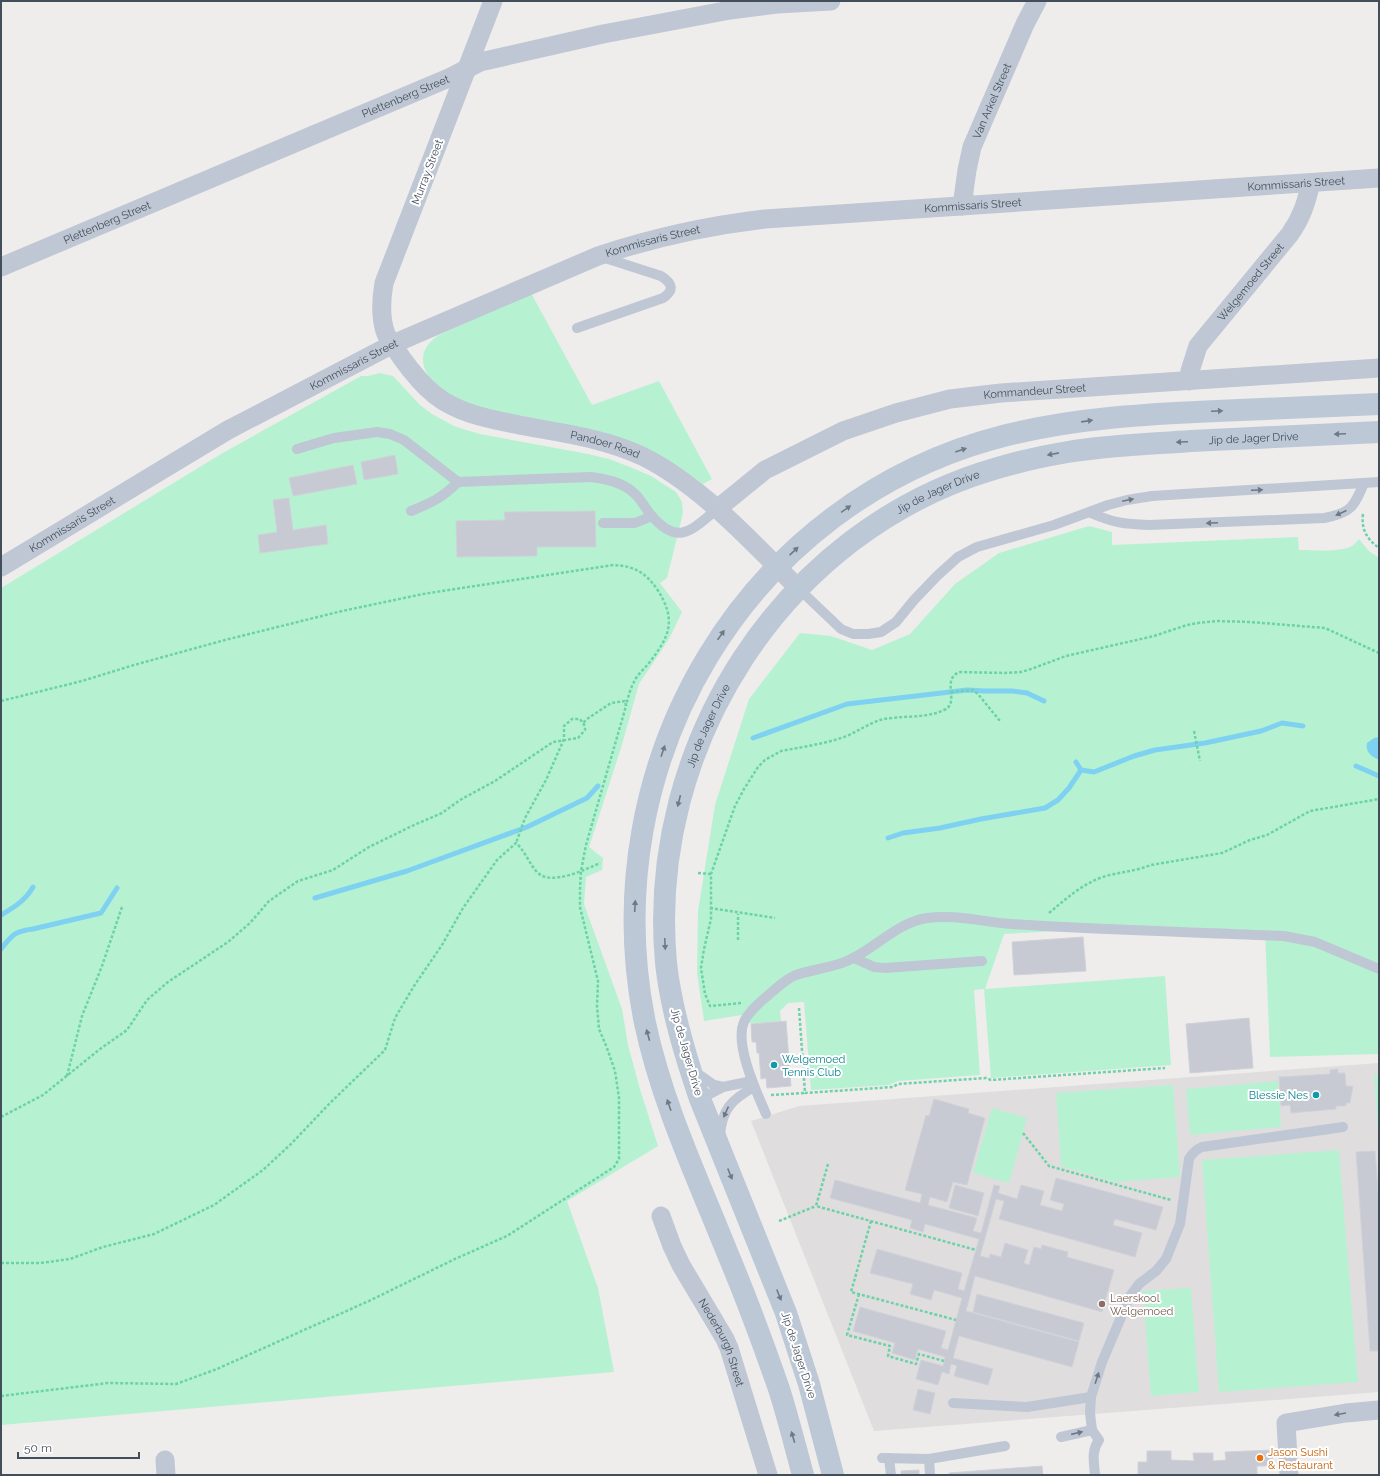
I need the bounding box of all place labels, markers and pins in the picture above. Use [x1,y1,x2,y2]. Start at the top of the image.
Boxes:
place label: Welgemoed Tennis Club [782,1053,846,1079]
marker: Welgemoed Tennis Club [769,1060,779,1070]
place label: Blessie Nes [1249,1089,1308,1102]
marker: Blessie Nes [1311,1090,1321,1100]
place label: Laerskool Welgemoed [1110,1292,1174,1318]
marker: Laerskool Welgemoed [1097,1299,1107,1309]
place label: Jason Sushi & Restaurant [1268,1446,1333,1472]
marker: Jason Sushi & Restaurant [1255,1453,1265,1463]

